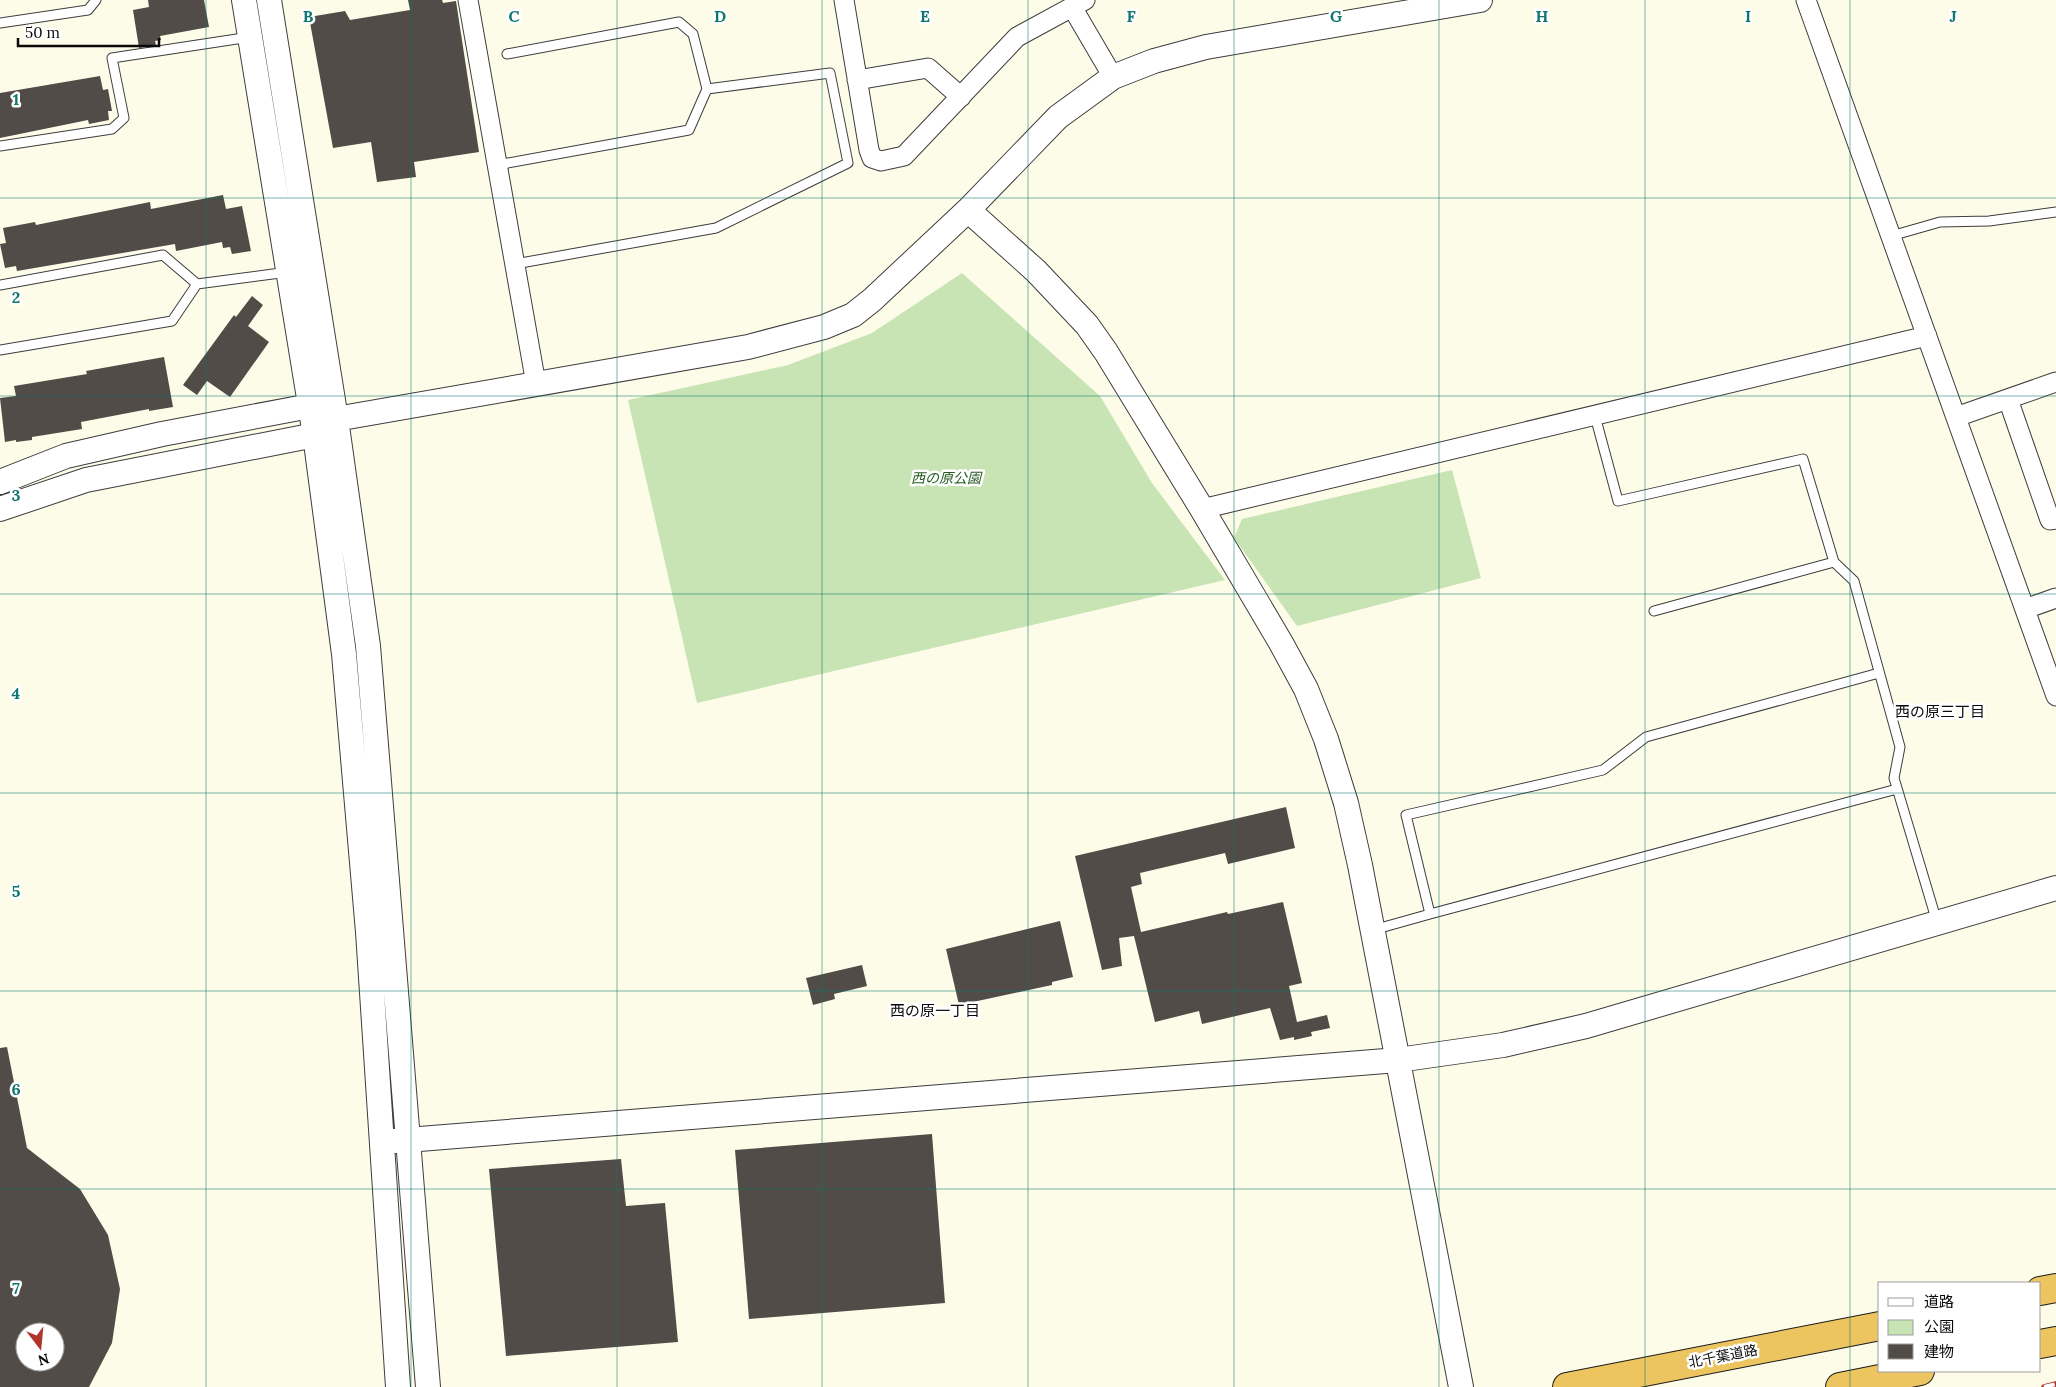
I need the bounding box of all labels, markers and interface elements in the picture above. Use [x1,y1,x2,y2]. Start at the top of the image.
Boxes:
text: B [303,6,314,26]
text: C [508,6,520,26]
text: D [714,6,726,26]
text: E [920,6,930,26]
text: F [1126,6,1136,26]
text: G [1330,6,1342,26]
text: H [1536,6,1549,26]
text: I [1745,6,1751,26]
text: J [1949,6,1957,26]
scale bar [18,15,159,47]
text: 50 m [25,23,60,42]
text: 1 [13,89,19,109]
text: 2 [12,287,20,307]
park label: 西の原公園 [911,469,983,487]
text: 3 [12,485,21,505]
text: 4 [12,683,21,703]
district label: 西の原三丁目 [1895,702,1985,721]
text: 5 [12,881,21,901]
district label: 西の原一丁目 [890,1001,980,1020]
text: 6 [11,1079,21,1099]
text: 7 [12,1278,20,1298]
legend [1878,1282,2041,1372]
text: 道路 [1924,1292,1954,1311]
text: 公園 [1924,1317,1954,1336]
north arrow [15,1322,65,1372]
street label: 北千葉道路 [1687,1340,1759,1372]
text: 建物 [1924,1342,1954,1361]
text: N [36,1349,51,1370]

